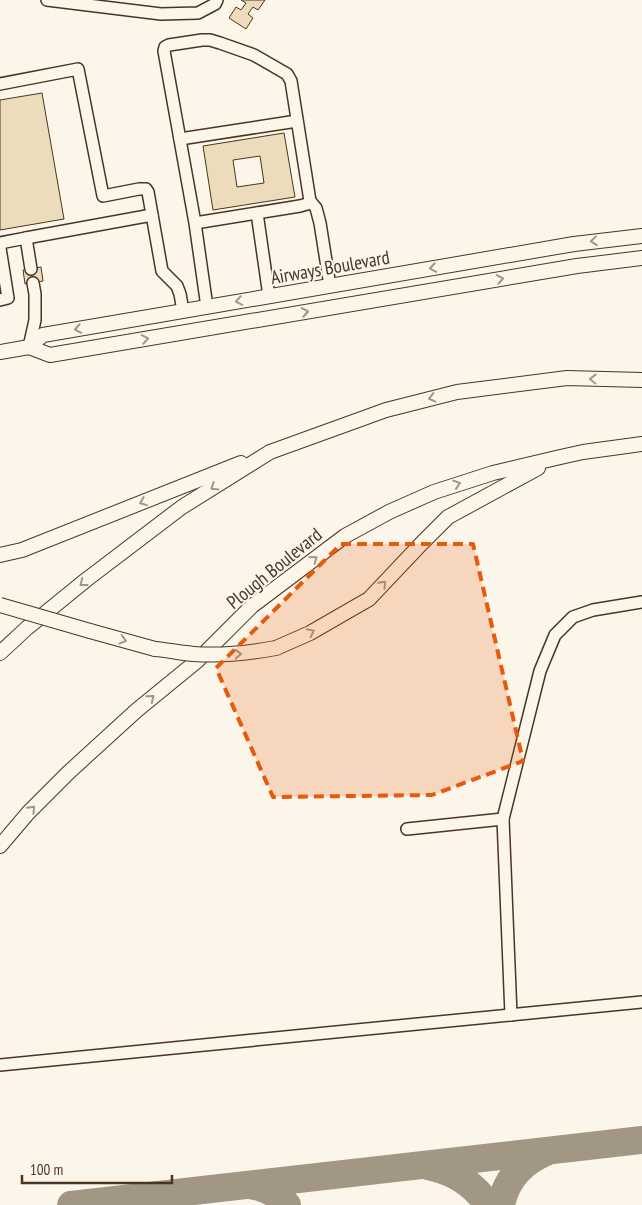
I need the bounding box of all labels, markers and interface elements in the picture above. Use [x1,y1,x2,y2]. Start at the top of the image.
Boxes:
one-way arrow [589,236,597,247]
street label: Airways Boulevard [269,245,391,289]
one-way arrow [429,262,438,272]
one-way arrow [496,274,504,285]
one-way arrow [234,296,243,306]
one-way arrow [301,308,310,318]
one-way arrow [74,323,82,334]
one-way arrow [141,335,149,345]
one-way arrow [589,374,597,384]
one-way arrow [428,392,437,403]
one-way arrow [453,480,461,490]
one-way arrow [210,481,220,490]
one-way arrow [140,496,148,506]
street label: Plough Boulevard [221,522,327,614]
one-way arrow [308,556,318,565]
one-way arrow [80,577,89,585]
one-way arrow [377,581,386,590]
one-way arrow [306,628,315,638]
one-way arrow [118,634,127,645]
one-way arrow [234,648,242,659]
one-way arrow [145,695,154,704]
one-way arrow [26,806,35,815]
scale bar [22,1152,172,1184]
text: 100 m [30,1160,63,1179]

